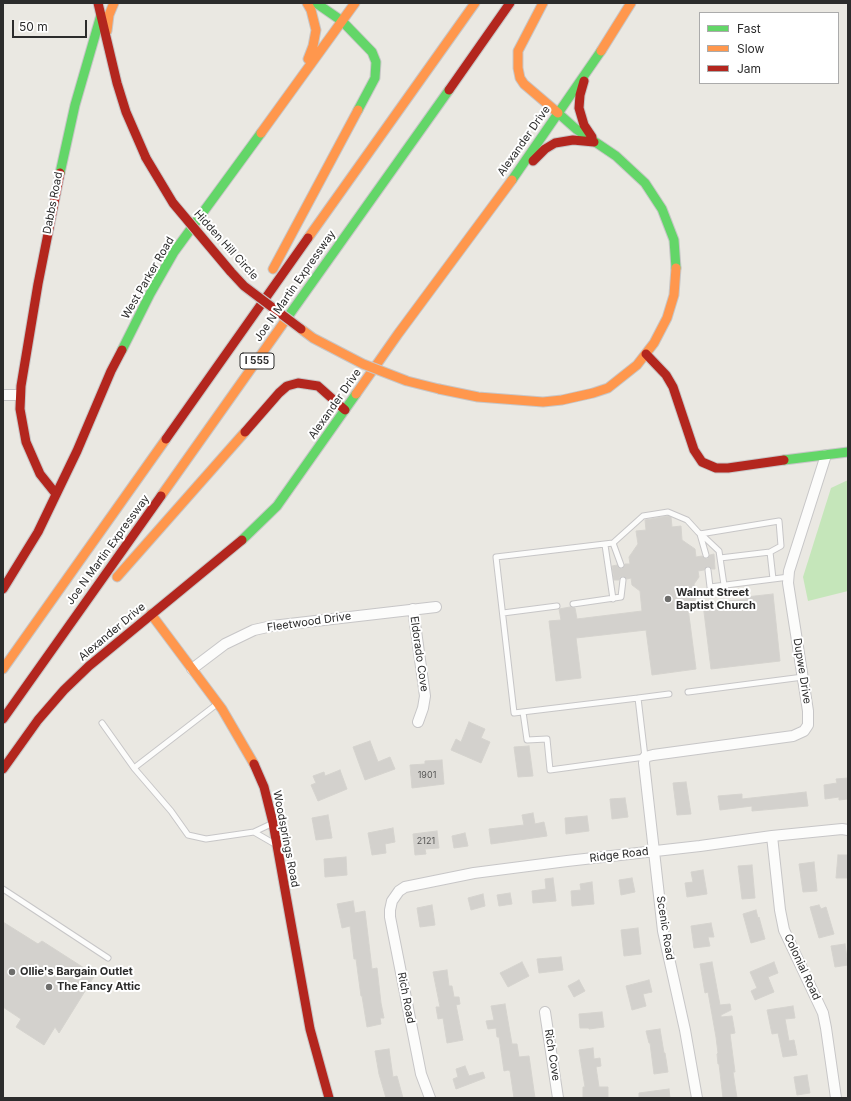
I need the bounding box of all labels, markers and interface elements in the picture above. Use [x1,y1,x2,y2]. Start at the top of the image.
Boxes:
scale bar [14,12,89,38]
legend [699,12,839,84]
text: 50 m [19,19,48,34]
text: Fast [737,21,761,36]
text: Slow [737,41,764,56]
text: Jam [737,61,761,76]
street label: Alexander Drive [495,103,553,179]
street label: Dabbs Road [41,171,65,235]
street label: Hidden Hill Circle [191,207,261,283]
street label: Joe N Martin Expressway [252,228,338,344]
street label: West Parker Road [119,235,177,321]
road number: I 555 [240,353,274,369]
street label: Alexander Drive [306,366,364,442]
street label: Joe N Martin Expressway [64,492,152,608]
place label: Walnut Street Baptist Church [676,586,756,612]
marker: Walnut Street Baptist Church [663,594,673,604]
street label: Alexander Drive [76,600,148,664]
street label: Fleetwood Drive [266,610,352,634]
street label: Eldorado Cove [407,615,431,693]
street label: Dupwe Drive [790,637,814,705]
house number: 1901 [418,770,436,780]
street label: Woodsprings Road [270,789,302,889]
house number: 2121 [417,836,435,846]
street label: Ridge Road [589,845,649,865]
street label: Scenic Road [653,895,677,961]
street label: Colonial Road [781,932,823,1002]
place label: Ollie's Bargain Outlet [20,965,133,979]
marker: Ollie's Bargain Outlet [7,967,17,977]
street label: Rich Road [395,971,417,1025]
place label: The Fancy Attic [57,980,140,994]
marker: The Fancy Attic [44,982,54,992]
street label: Rich Cove [541,1028,563,1082]

